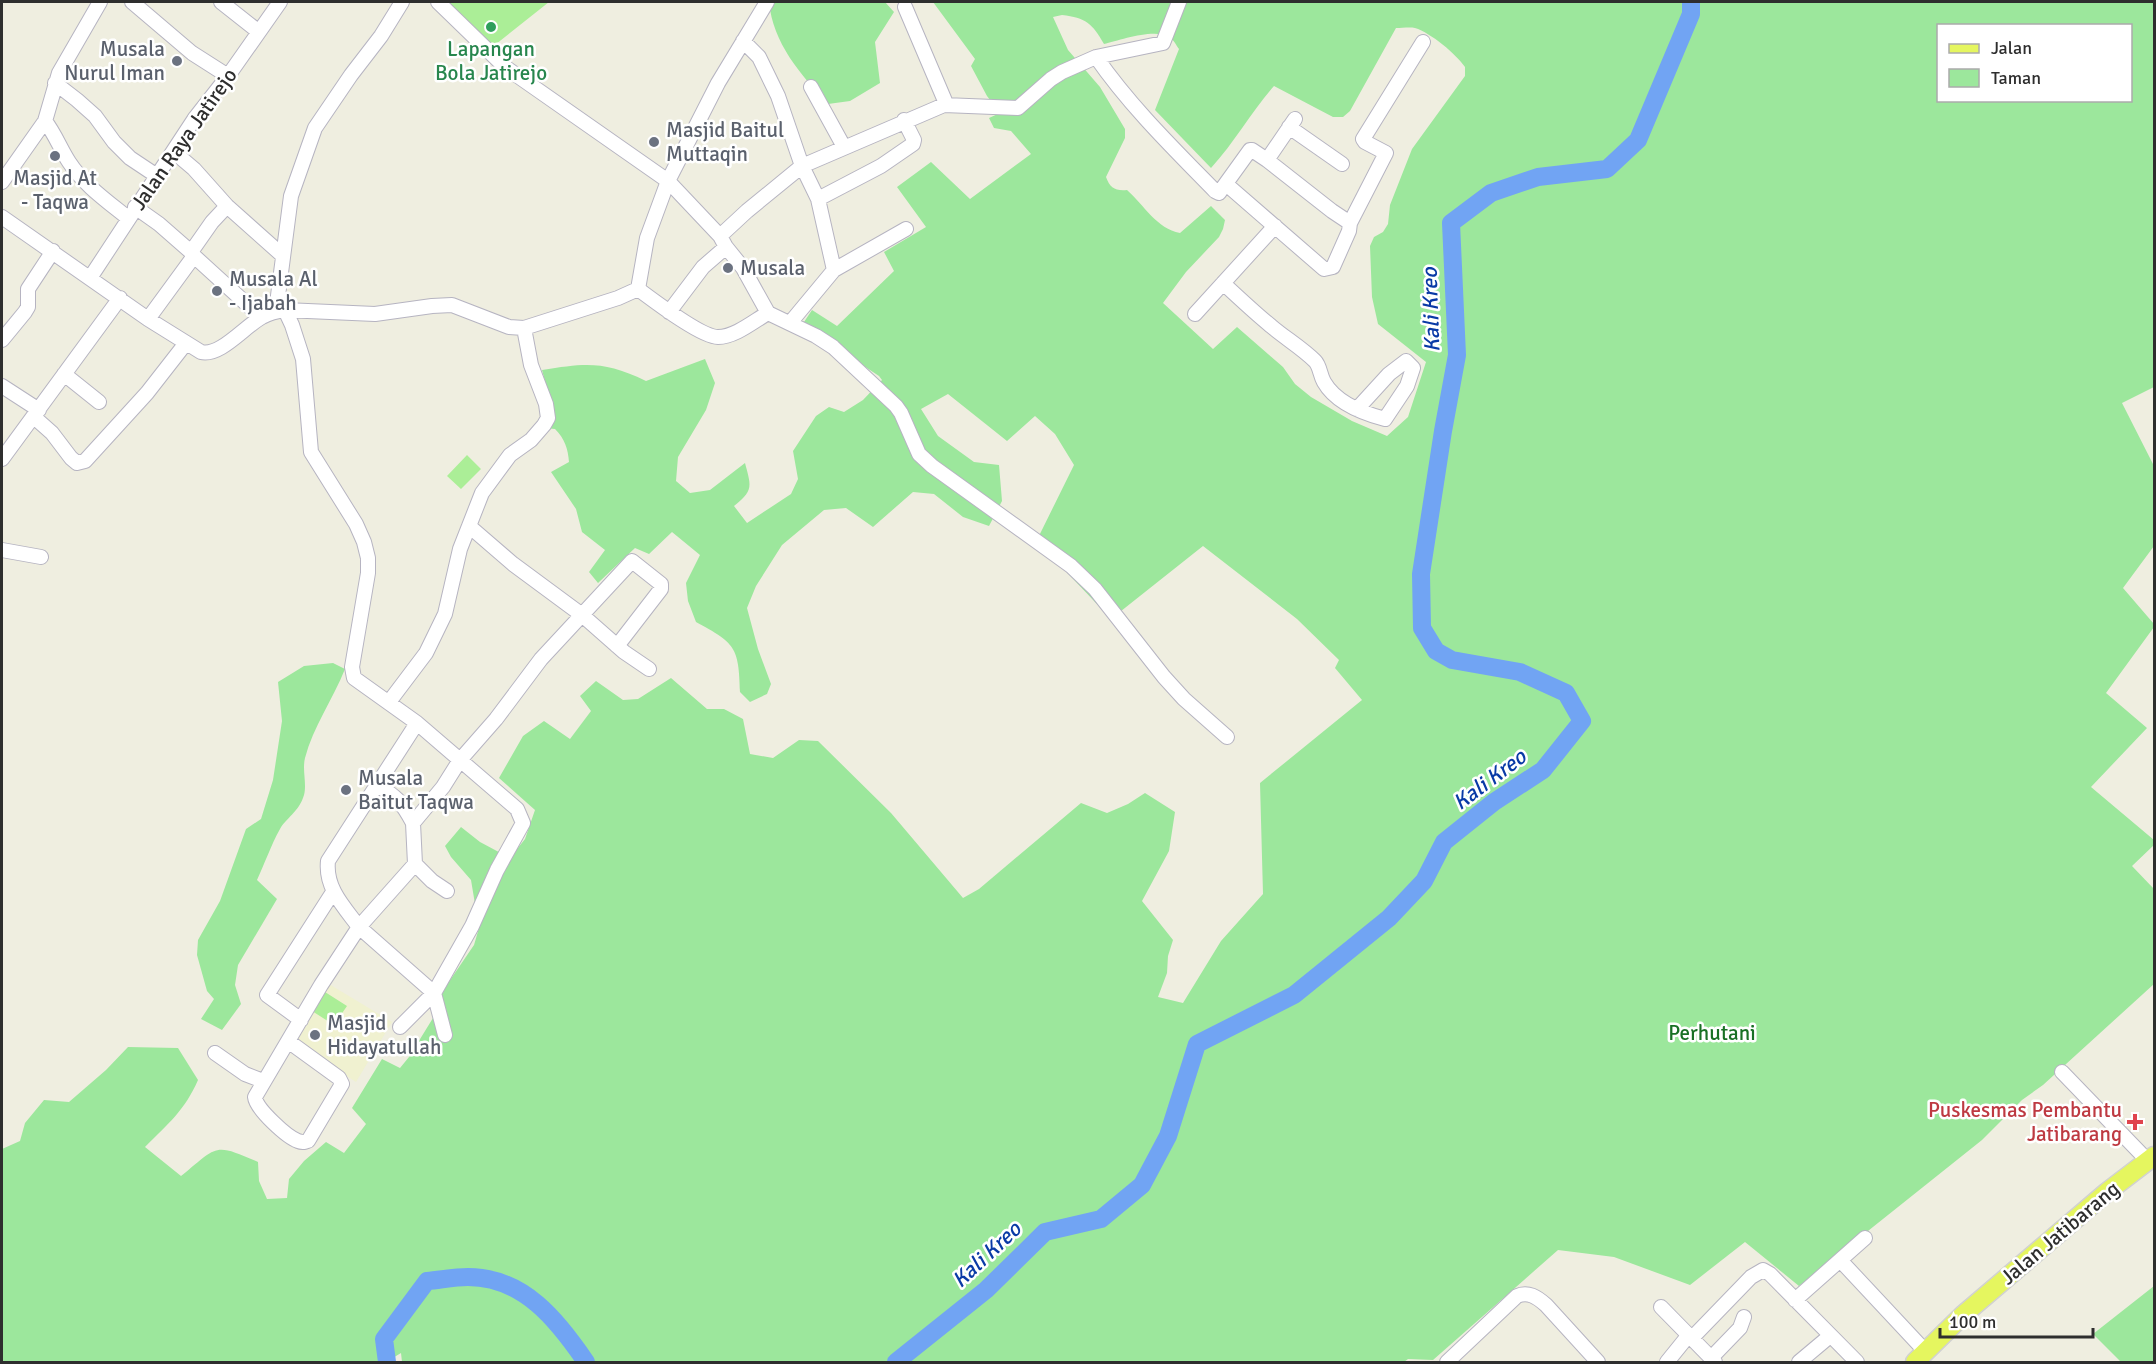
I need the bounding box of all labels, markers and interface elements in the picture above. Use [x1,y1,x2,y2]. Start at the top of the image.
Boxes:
marker: Lapangan Bola Jatirejo [484,20,498,34]
legend [1937,24,2132,102]
place label: Musala Nurul Iman [64,36,165,86]
place label: Lapangan Bola Jatirejo [435,36,547,86]
text: Jalan [1991,37,2032,59]
marker: Musala Nurul Iman [170,54,184,68]
street label: Jalan Raya Jatirejo [125,63,243,215]
text: Taman [1991,67,2041,89]
place label: Masjid Baitul Muttaqin [666,117,784,167]
marker: Masjid Baitul Muttaqin [647,135,661,149]
marker: Masjid At - Taqwa [48,149,62,163]
place label: Masjid At - Taqwa [13,165,97,215]
place label: Musala [740,255,805,281]
marker: Musala [721,261,735,275]
place label: Musala Al - Ijabah [229,266,318,316]
water label: Kali Kreo [1415,266,1445,353]
marker: Musala Al - Ijabah [210,284,224,298]
water label: Kali Kreo [1447,742,1532,816]
place label: Musala Baitut Taqwa [358,765,474,815]
marker: Musala Baitut Taqwa [339,783,353,797]
place label: Masjid Hidayatullah [327,1010,441,1060]
park label: Perhutani [1668,1020,1756,1046]
marker: Masjid Hidayatullah [308,1028,322,1042]
place label: Puskesmas Pembantu Jatibarang [1928,1097,2122,1147]
marker: Puskesmas Pembantu Jatibarang [2126,1113,2144,1131]
street label: Jalan Jatibarang [1995,1176,2125,1290]
water label: Kali Kreo [946,1215,1028,1293]
scale bar [1940,1301,2093,1339]
text: 100 m [1949,1311,1996,1333]

